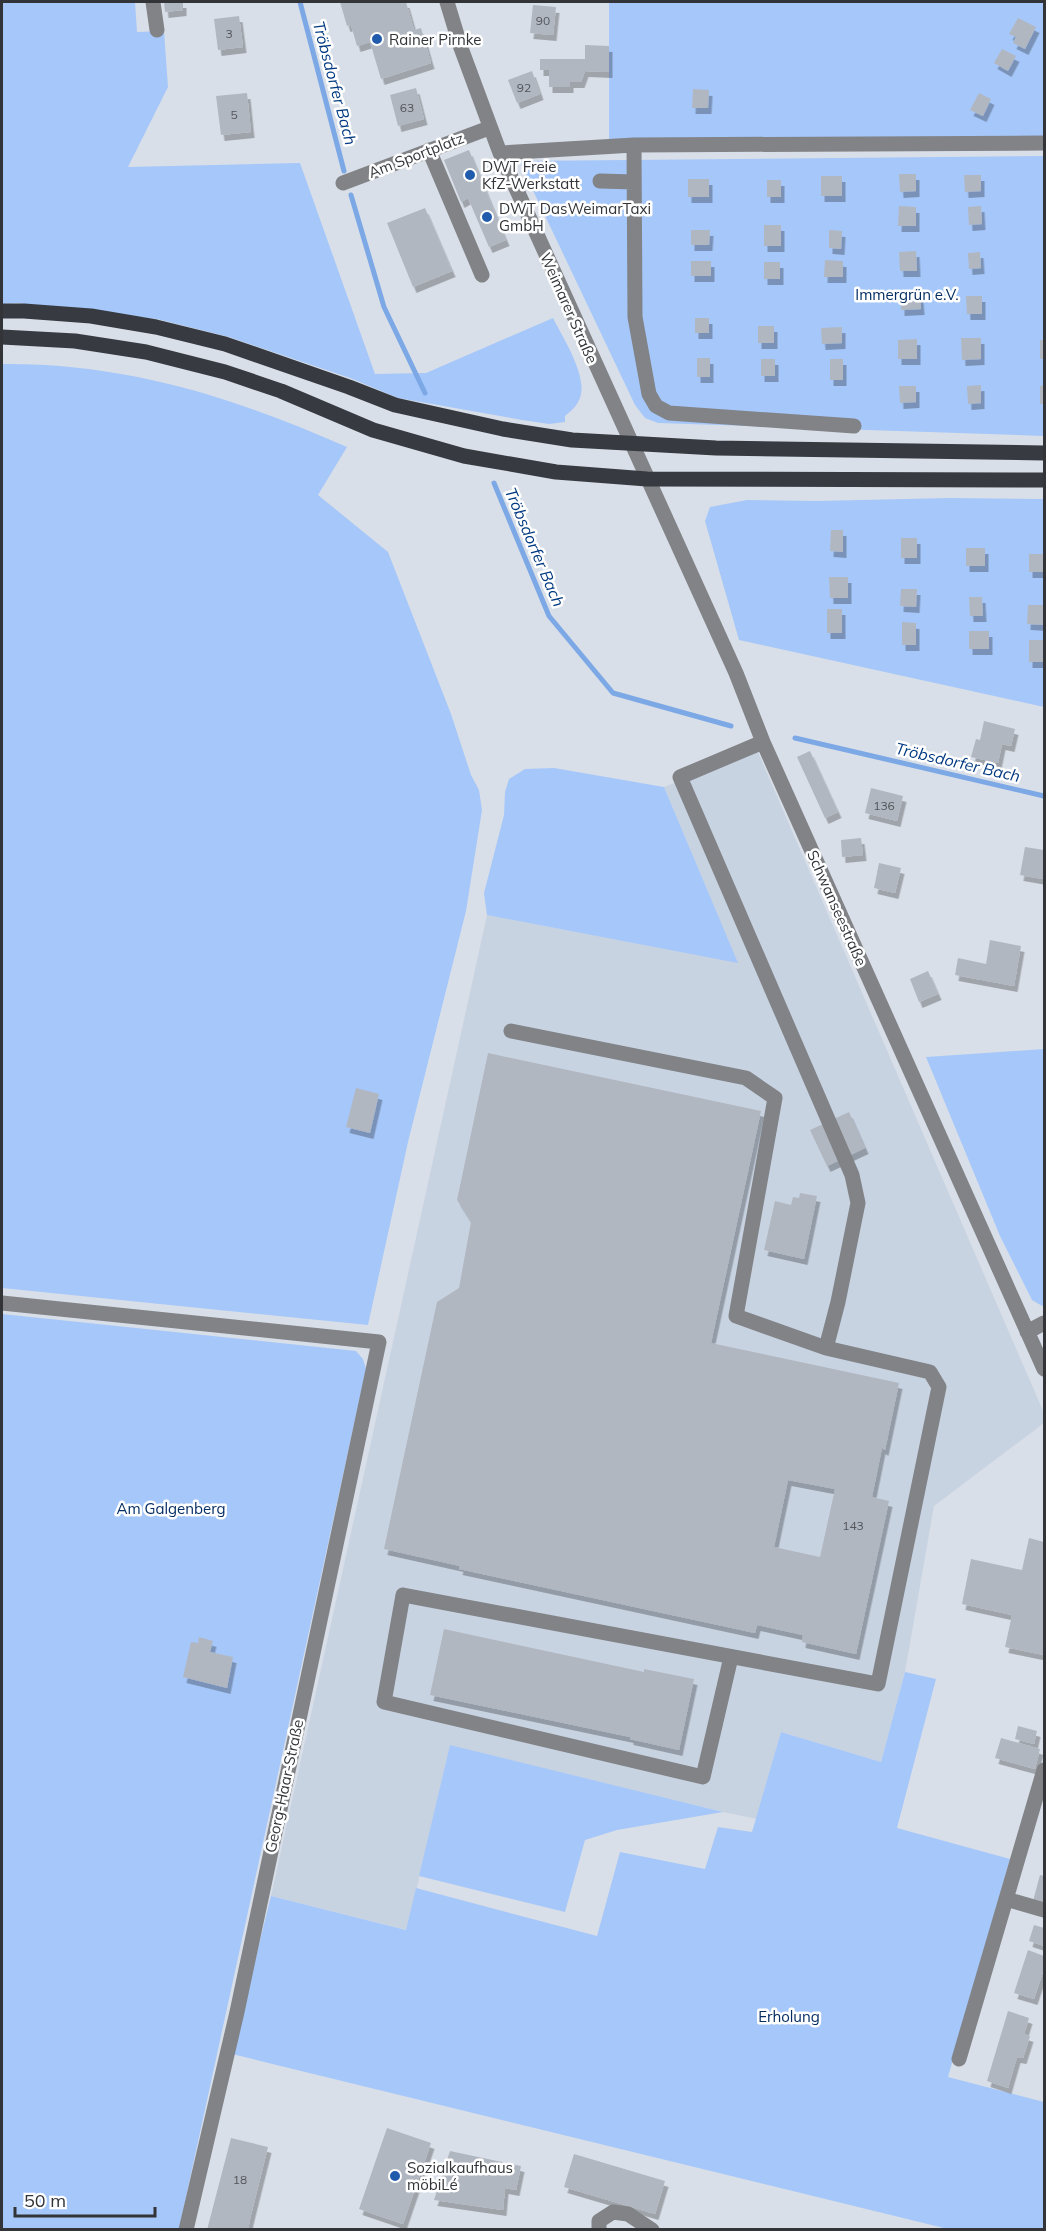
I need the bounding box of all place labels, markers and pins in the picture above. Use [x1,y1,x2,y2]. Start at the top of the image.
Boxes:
place label: Rainer Pirnke [389,30,482,49]
marker: Rainer Pirnke [370,32,384,46]
place label: DWT Freie KfZ-Werkstatt [482,157,580,193]
marker: DWT Freie KfZ-Werkstatt [463,168,477,182]
place label: DWT DasWeimarTaxi GmbH [499,199,651,235]
marker: DWT DasWeimarTaxi GmbH [480,210,494,224]
place label: Sozialkaufhaus möbiLé [407,2158,513,2194]
marker: Sozialkaufhaus möbiLé [388,2169,402,2183]

